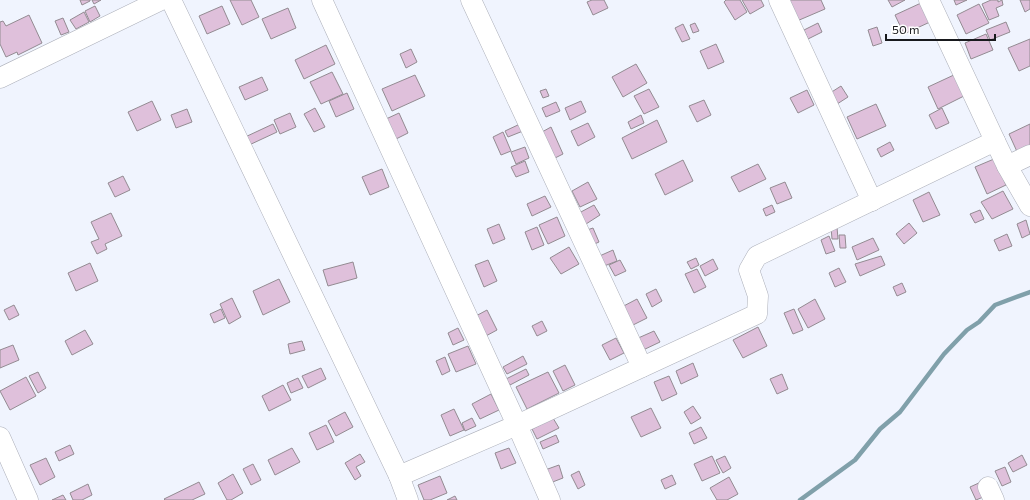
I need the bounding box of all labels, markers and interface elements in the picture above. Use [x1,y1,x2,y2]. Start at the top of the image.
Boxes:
scale bar [886,16,995,42]
text: 50 m [892,22,920,36]

